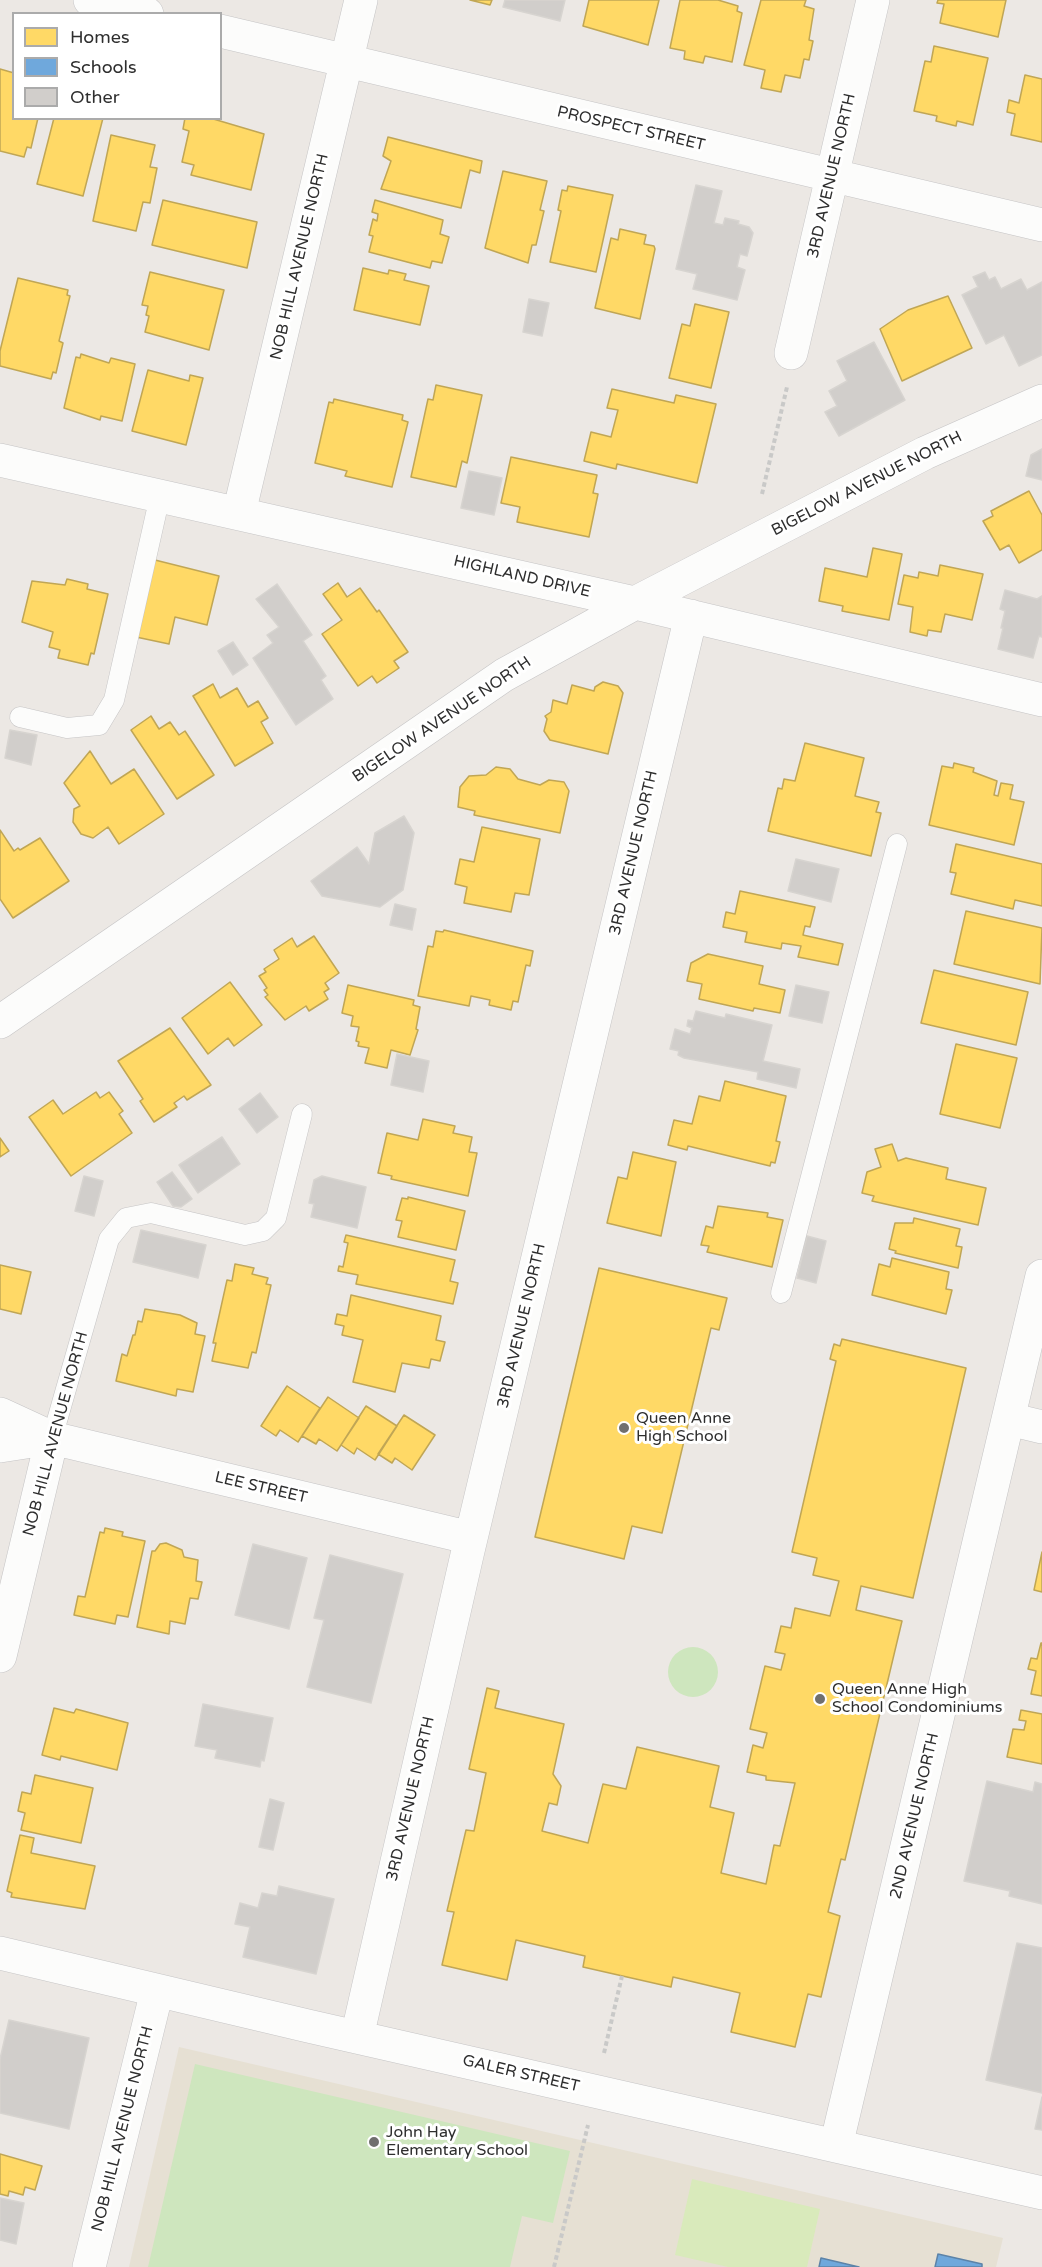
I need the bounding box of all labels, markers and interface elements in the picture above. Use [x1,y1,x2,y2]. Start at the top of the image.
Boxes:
legend [12,12,222,120]
text: Homes [70,26,130,48]
text: Schools [70,56,137,78]
text: Other [70,86,120,108]
street label: 3RD AVENUE NORTH [804,92,860,260]
street label: PROSPECT STREET [555,103,707,155]
street label: NOB HILL AVENUE NORTH [267,152,333,362]
street label: BIGELOW AVENUE NORTH [768,427,966,541]
street label: HIGHLAND DRIVE [452,552,592,602]
street label: BIGELOW AVENUE NORTH [349,653,535,787]
street label: 3RD AVENUE NORTH [606,769,662,937]
street label: 3RD AVENUE NORTH [494,1242,550,1410]
street label: NOB HILL AVENUE NORTH [19,1329,93,1539]
place label: Queen Anne High School [636,1409,731,1447]
marker: Queen Anne High School [617,1421,631,1435]
street label: LEE STREET [213,1468,309,1508]
place label: Queen Anne High School Condominiums [832,1680,1002,1718]
marker: Queen Anne High School Condominiums [813,1692,827,1706]
street label: 3RD AVENUE NORTH [383,1715,439,1883]
street label: 2ND AVENUE NORTH [887,1731,943,1901]
street label: NOB HILL AVENUE NORTH [88,2024,158,2234]
street label: GALER STREET [461,2051,581,2097]
place label: John Hay Elementary School [386,2123,528,2161]
marker: John Hay Elementary School [367,2135,381,2149]

